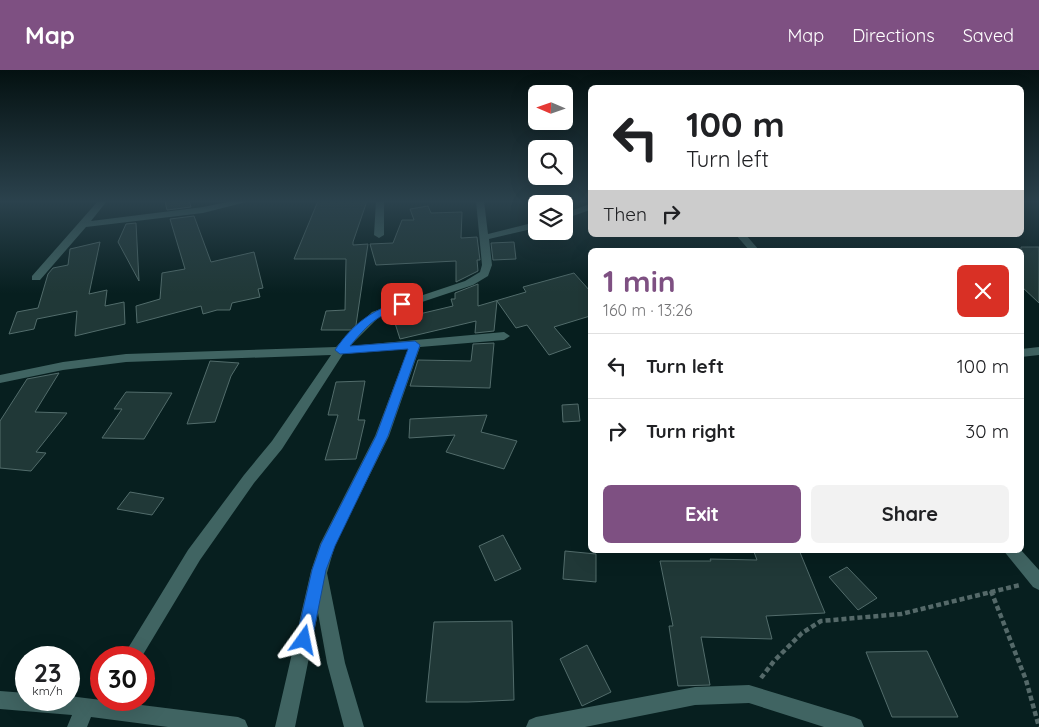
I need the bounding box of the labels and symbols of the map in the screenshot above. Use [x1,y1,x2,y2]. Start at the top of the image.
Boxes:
north arrow [528,85,572,130]
pin [381,283,423,325]
position arrow [277,613,329,665]
speed limit sign: 30 [90,646,155,711]

